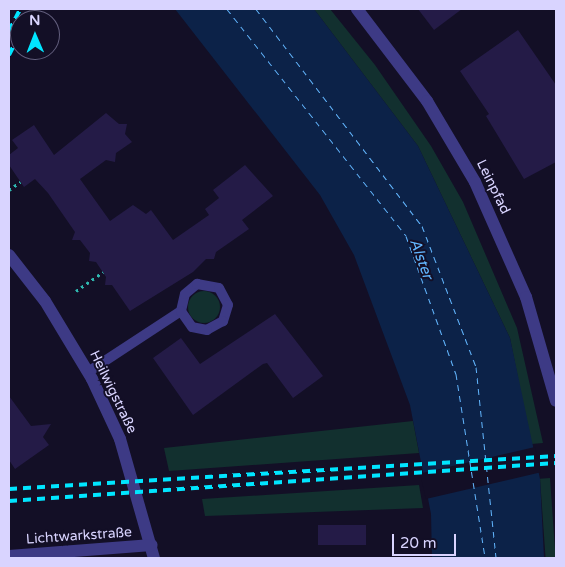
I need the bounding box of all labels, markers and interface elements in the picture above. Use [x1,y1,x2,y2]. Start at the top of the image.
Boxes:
north arrow [10,10,60,60]
text: N [29,12,41,29]
street label: Leinpfad [473,157,513,217]
water label: Alster [405,236,437,282]
street label: Heilwigstraße [86,348,140,436]
street label: Lichtwarkstraße [25,524,133,548]
scale bar [395,524,459,556]
text: 20 m [400,534,437,552]

